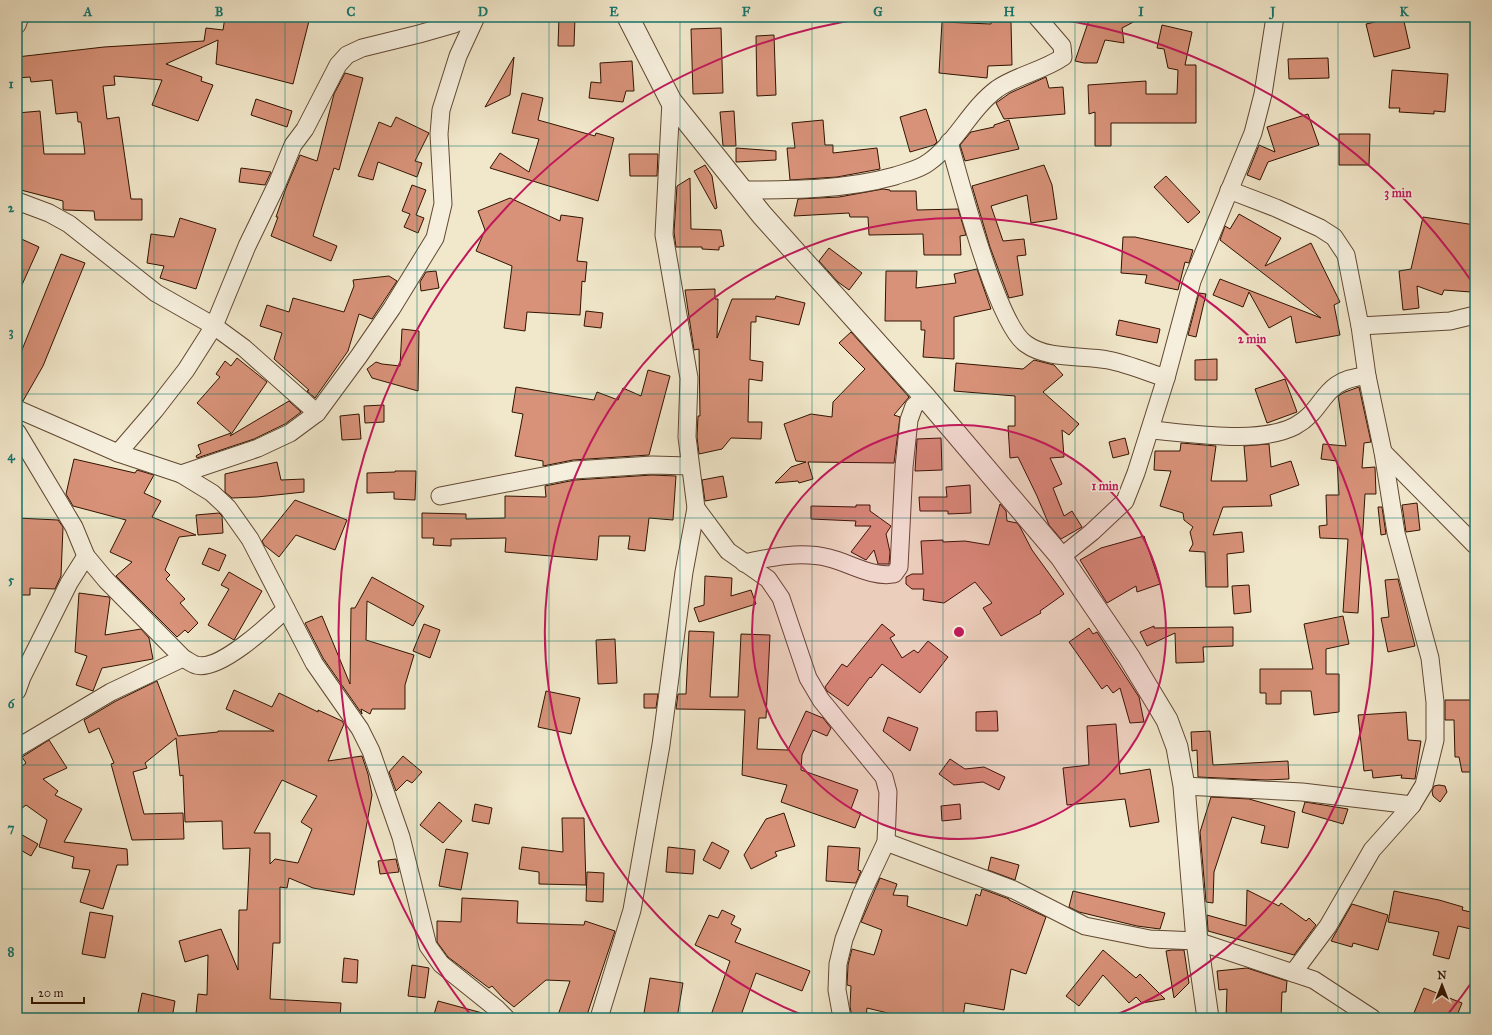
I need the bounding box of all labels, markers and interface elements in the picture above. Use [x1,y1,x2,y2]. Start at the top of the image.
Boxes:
text: A [83,4,93,20]
text: B [215,4,224,20]
text: C [347,4,356,20]
text: D [478,4,488,20]
text: E [609,4,619,20]
text: F [742,4,751,20]
text: G [873,4,883,20]
text: H [1003,4,1015,20]
text: I [1138,4,1144,20]
text: J [1268,4,1276,20]
text: K [1399,4,1409,20]
text: 1 [8,76,14,92]
text: 3 min [1384,186,1412,201]
text: 2 [8,200,15,216]
text: 3 [8,324,14,340]
text: 2 min [1238,332,1267,346]
text: 4 [7,448,15,464]
text: 1 min [1091,479,1119,493]
text: 5 [8,572,15,588]
centre of rings [952,625,966,639]
text: 6 [8,696,16,712]
text: 7 [8,820,15,836]
text: 8 [8,944,15,960]
north arrow [1422,965,1462,1005]
text: N [1437,969,1447,982]
scale bar [32,979,84,1005]
text: 20 m [38,986,64,1000]

